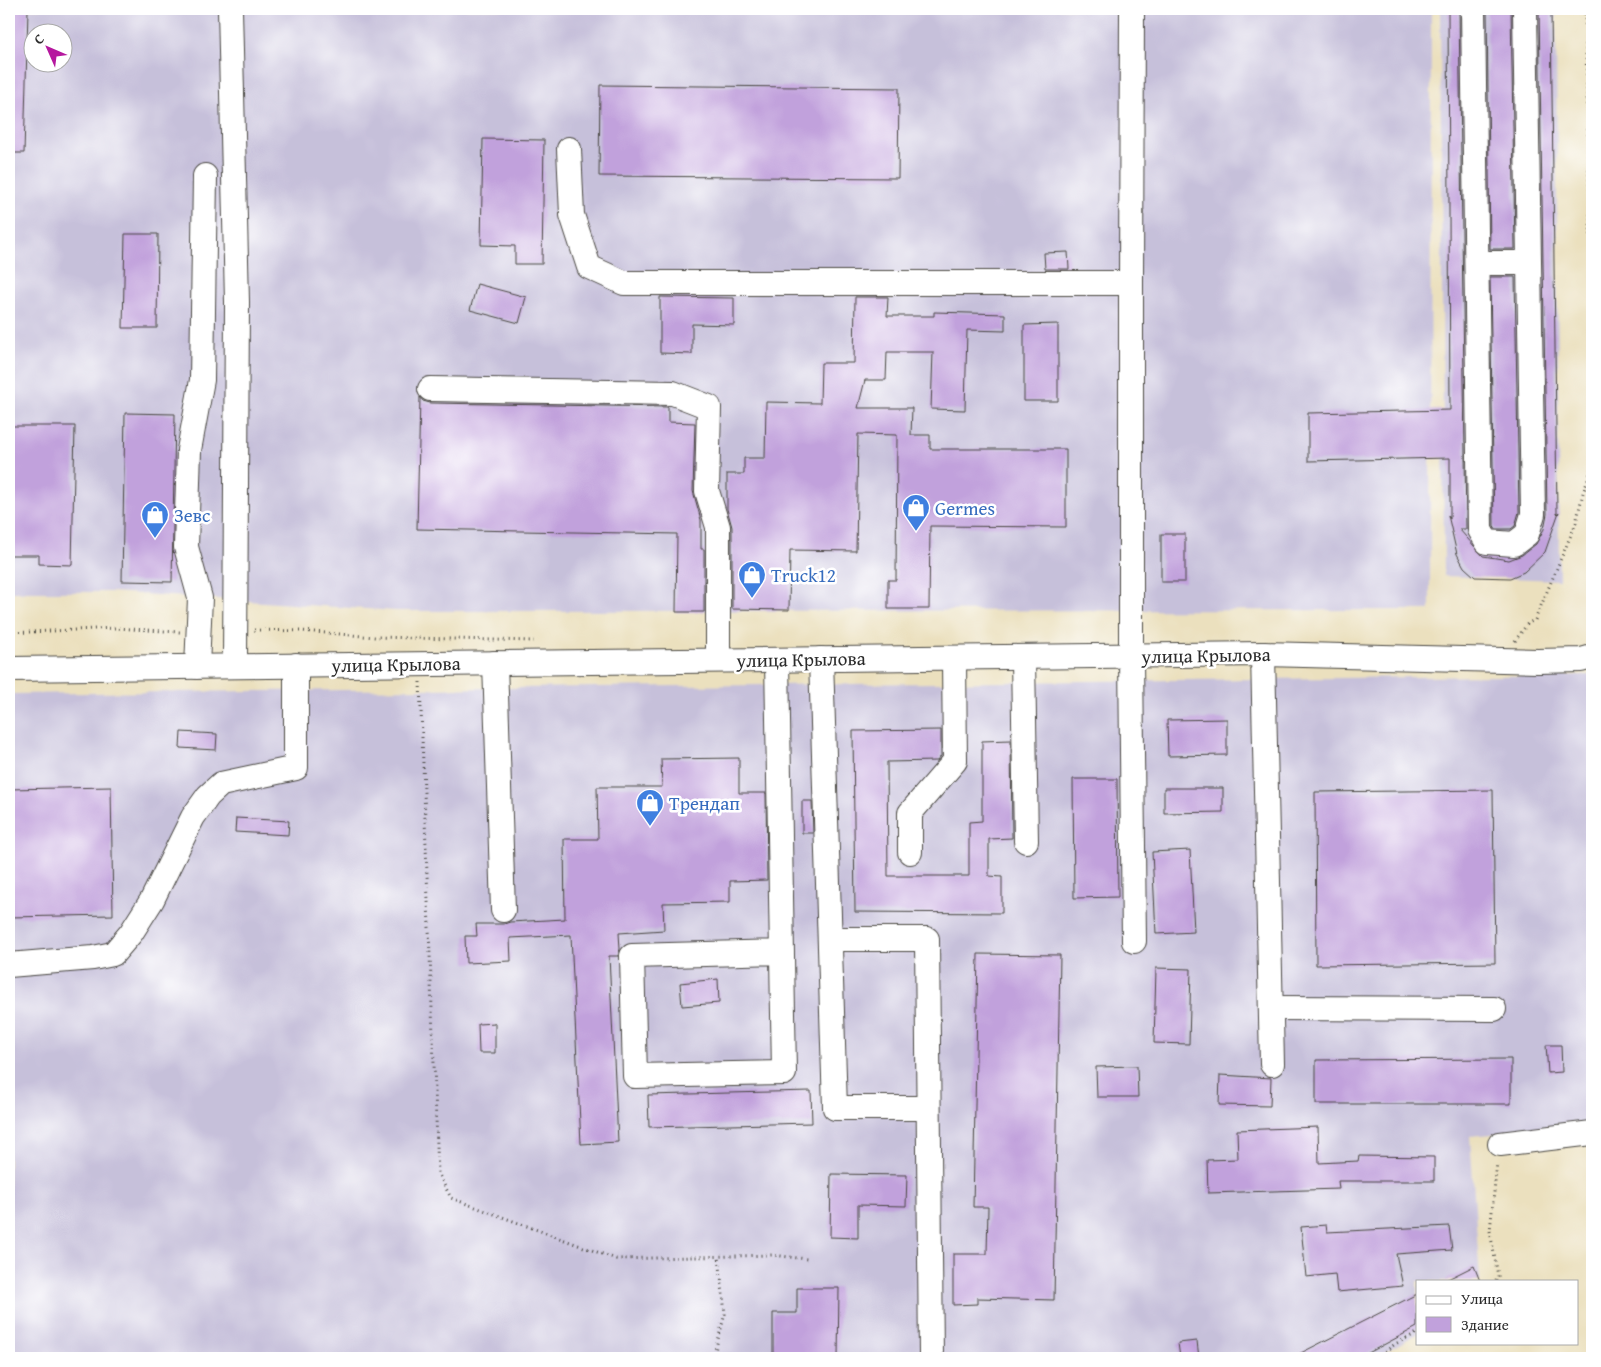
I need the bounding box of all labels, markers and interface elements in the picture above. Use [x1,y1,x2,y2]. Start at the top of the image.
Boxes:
north arrow [22,22,72,72]
text: С [29,29,49,49]
shop icon: Germes [901,493,931,532]
place label: Germes [935,494,995,522]
shop icon: Зевс [140,500,170,539]
place label: Зевс [174,501,210,529]
shop icon: Truck12 [737,560,767,599]
place label: Truck12 [771,561,836,589]
street label: улица Крылова [1140,640,1271,670]
street label: улица Крылова [735,644,866,674]
street label: улица Крылова [330,649,461,679]
shop icon: Трендап [635,788,665,827]
place label: Трендап [669,789,740,817]
legend [1416,1280,1578,1344]
text: Улица [1461,1288,1504,1309]
text: Здание [1461,1314,1509,1335]

